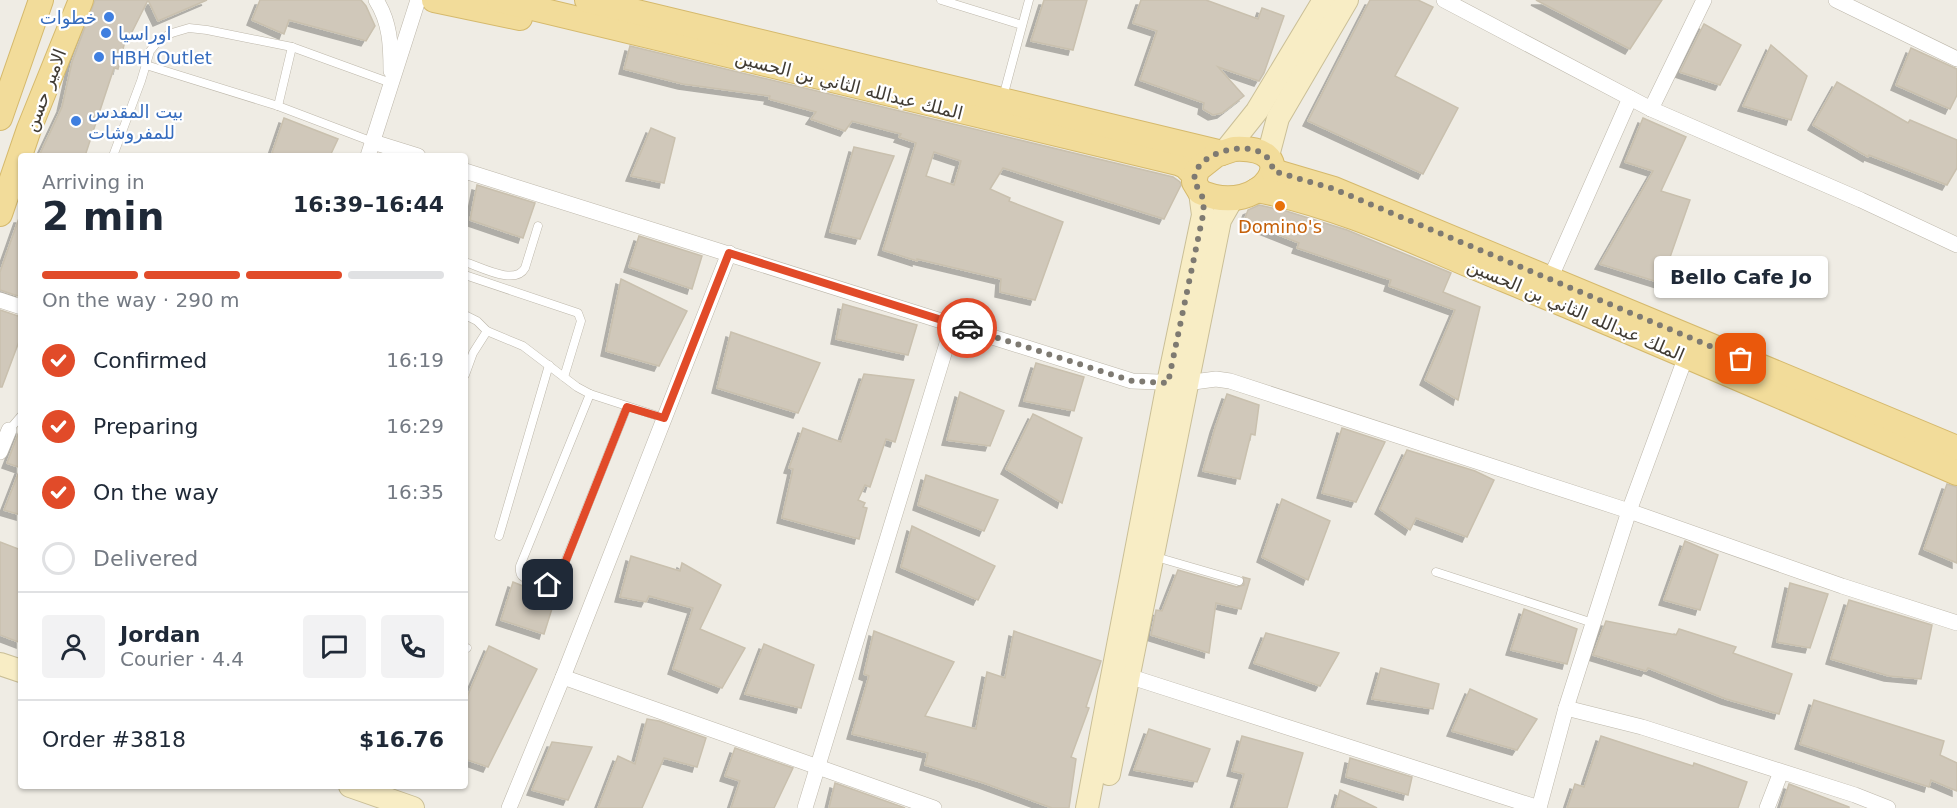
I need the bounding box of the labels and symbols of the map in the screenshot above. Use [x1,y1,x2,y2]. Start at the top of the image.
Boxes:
place label: خطوات [40,7,97,29]
marker: خطوات [102,10,116,24]
place label: اوراسيا [118,23,171,45]
marker: اوراسيا [99,26,113,40]
street label: الامير حسن [20,46,71,135]
place label: HBH Outlet [111,47,212,68]
street label: الملك عبدالله الثاني بن الحسين [733,47,965,124]
marker: HBH Outlet [92,50,106,64]
place label: بيت المقدس للمفروشات [88,101,183,144]
marker: بيت المقدس للمفروشات [69,114,83,128]
marker: Domino's [1273,199,1287,213]
place label: Domino's [1238,216,1322,237]
street label: الملك عبدالله الثاني بن الحسين [1464,255,1688,366]
callout: Bello Cafe Jo [1654,257,1828,299]
courier [937,298,997,358]
pin [1715,333,1766,384]
pin [522,559,573,610]

